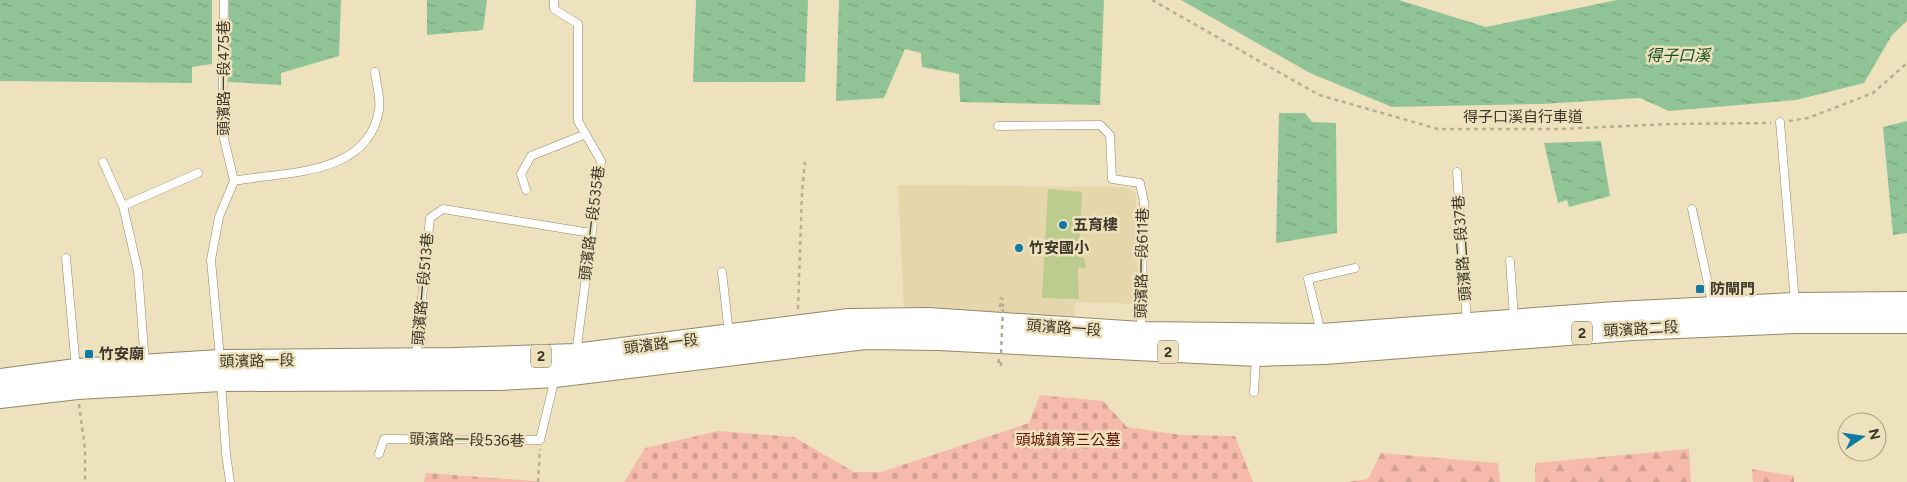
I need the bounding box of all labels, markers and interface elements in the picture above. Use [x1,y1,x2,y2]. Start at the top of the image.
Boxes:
street label: 頭濱路一段475巷 [215,20,233,136]
water label: 得子口溪 [1646,46,1712,65]
street label: 得子口溪自行車道 [1463,108,1583,126]
street label: 頭濱路一段535巷 [576,165,608,281]
street label: 頭濱路二段37巷 [1449,194,1475,302]
street label: 頭濱路一段611巷 [1132,207,1152,319]
place label: 五育樓 [1073,216,1118,234]
marker: 五育樓 [1057,219,1069,231]
street label: 頭濱路一段513巷 [409,232,437,346]
place label: 竹安國小 [1029,239,1090,257]
marker: 竹安國小 [1013,242,1025,254]
place label: 防閘門 [1710,280,1755,298]
marker: 防閘門 [1694,283,1706,295]
street label: 頭濱路一段 [1026,316,1102,340]
street label: 頭濱路二段 [1603,318,1679,340]
road number: 2 [1572,322,1592,344]
street label: 頭濱路一段 [623,330,699,358]
road number: 2 [1158,341,1178,364]
road number: 2 [531,344,551,368]
place label: 竹安廟 [99,345,144,363]
marker: 竹安廟 [83,348,95,360]
street label: 頭濱路一段 [219,351,295,371]
north arrow [1837,412,1887,462]
text: N [1865,427,1884,441]
street label: 頭濱路一段536巷 [409,430,525,450]
park label: 頭城鎮第三公墓 [1015,431,1121,449]

